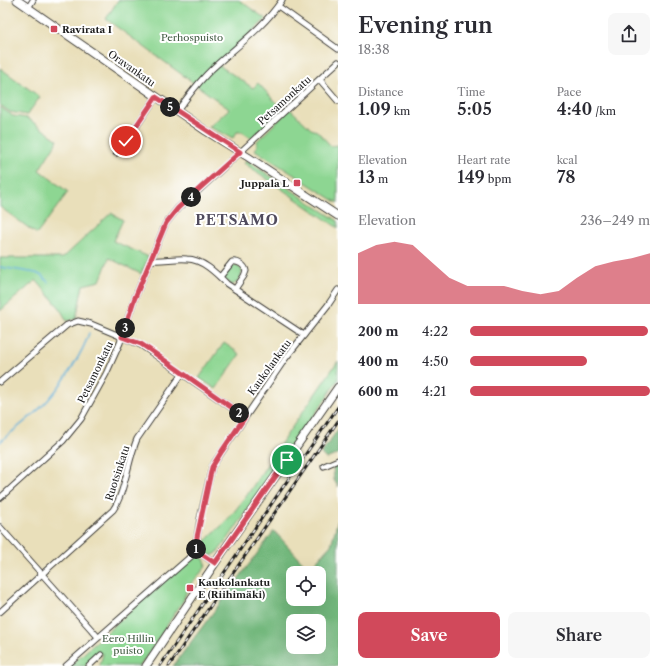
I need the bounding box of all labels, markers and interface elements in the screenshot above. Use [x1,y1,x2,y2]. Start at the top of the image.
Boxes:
text: Evening run [358,12,493,39]
button: share [608,13,650,55]
place label: Ravirata I [62,23,112,36]
marker: Ravirata I [49,24,59,34]
park label: Perhospuisto [161,31,223,44]
text: 18:38 [358,41,390,57]
street label: Oravankatu [106,47,158,89]
street label: Petsamonkatu [255,73,314,128]
text: Distance [358,85,404,99]
text: Time [457,85,485,99]
text: Pace [557,85,582,99]
pin: 5 [160,97,180,117]
text: 1.09 [358,99,391,119]
text: 5:05 [457,99,492,119]
text: 4:40 [557,99,592,119]
text: 5 [167,100,173,114]
text: km [391,104,410,118]
text: /km [592,104,616,118]
pin [109,124,143,158]
icon: check [115,130,137,152]
text: Elevation [358,153,407,167]
text: Heart rate [457,153,510,167]
text: kcal [557,153,577,167]
text: 13 [358,167,375,187]
text: 149 [457,167,485,187]
text: 78 [557,167,576,187]
text: m [375,172,388,186]
text: bpm [485,172,511,186]
place label: Juppala L [239,177,289,190]
marker: Juppala L [292,178,302,188]
pin: 4 [181,187,201,207]
text: 4 [188,190,194,204]
district label: PETSAMO [195,211,279,229]
text: Elevation [358,212,416,228]
text: 236–249 m [580,212,650,228]
pin: 3 [115,318,135,338]
text: 3 [122,321,128,335]
text: 200 m [358,323,398,339]
text: 4:22 [422,323,448,339]
street label: Kaukolankatu [245,337,294,398]
street label: Petsamonkatu [75,339,116,405]
text: 400 m [358,353,398,369]
text: 4:50 [422,353,448,369]
text: 600 m [358,383,399,399]
text: 4:21 [422,383,446,399]
pin: 2 [229,403,249,423]
text: 2 [236,406,242,420]
pin [270,443,304,477]
street label: Ruotsinkatu [102,444,133,502]
icon: arrive [276,449,298,471]
pin: 1 [186,539,206,559]
text: 1 [194,542,198,556]
map controls [286,566,326,654]
button: locate [286,566,326,606]
place label: Kaukolankatu E (Riihimäki) [198,576,271,601]
marker: Kaukolankatu E (Riihimäki) [185,583,195,593]
button: Save [358,612,500,658]
button: Share [508,612,650,658]
button: layers [286,614,326,654]
park label: Eero Hillin puisto [102,632,155,657]

